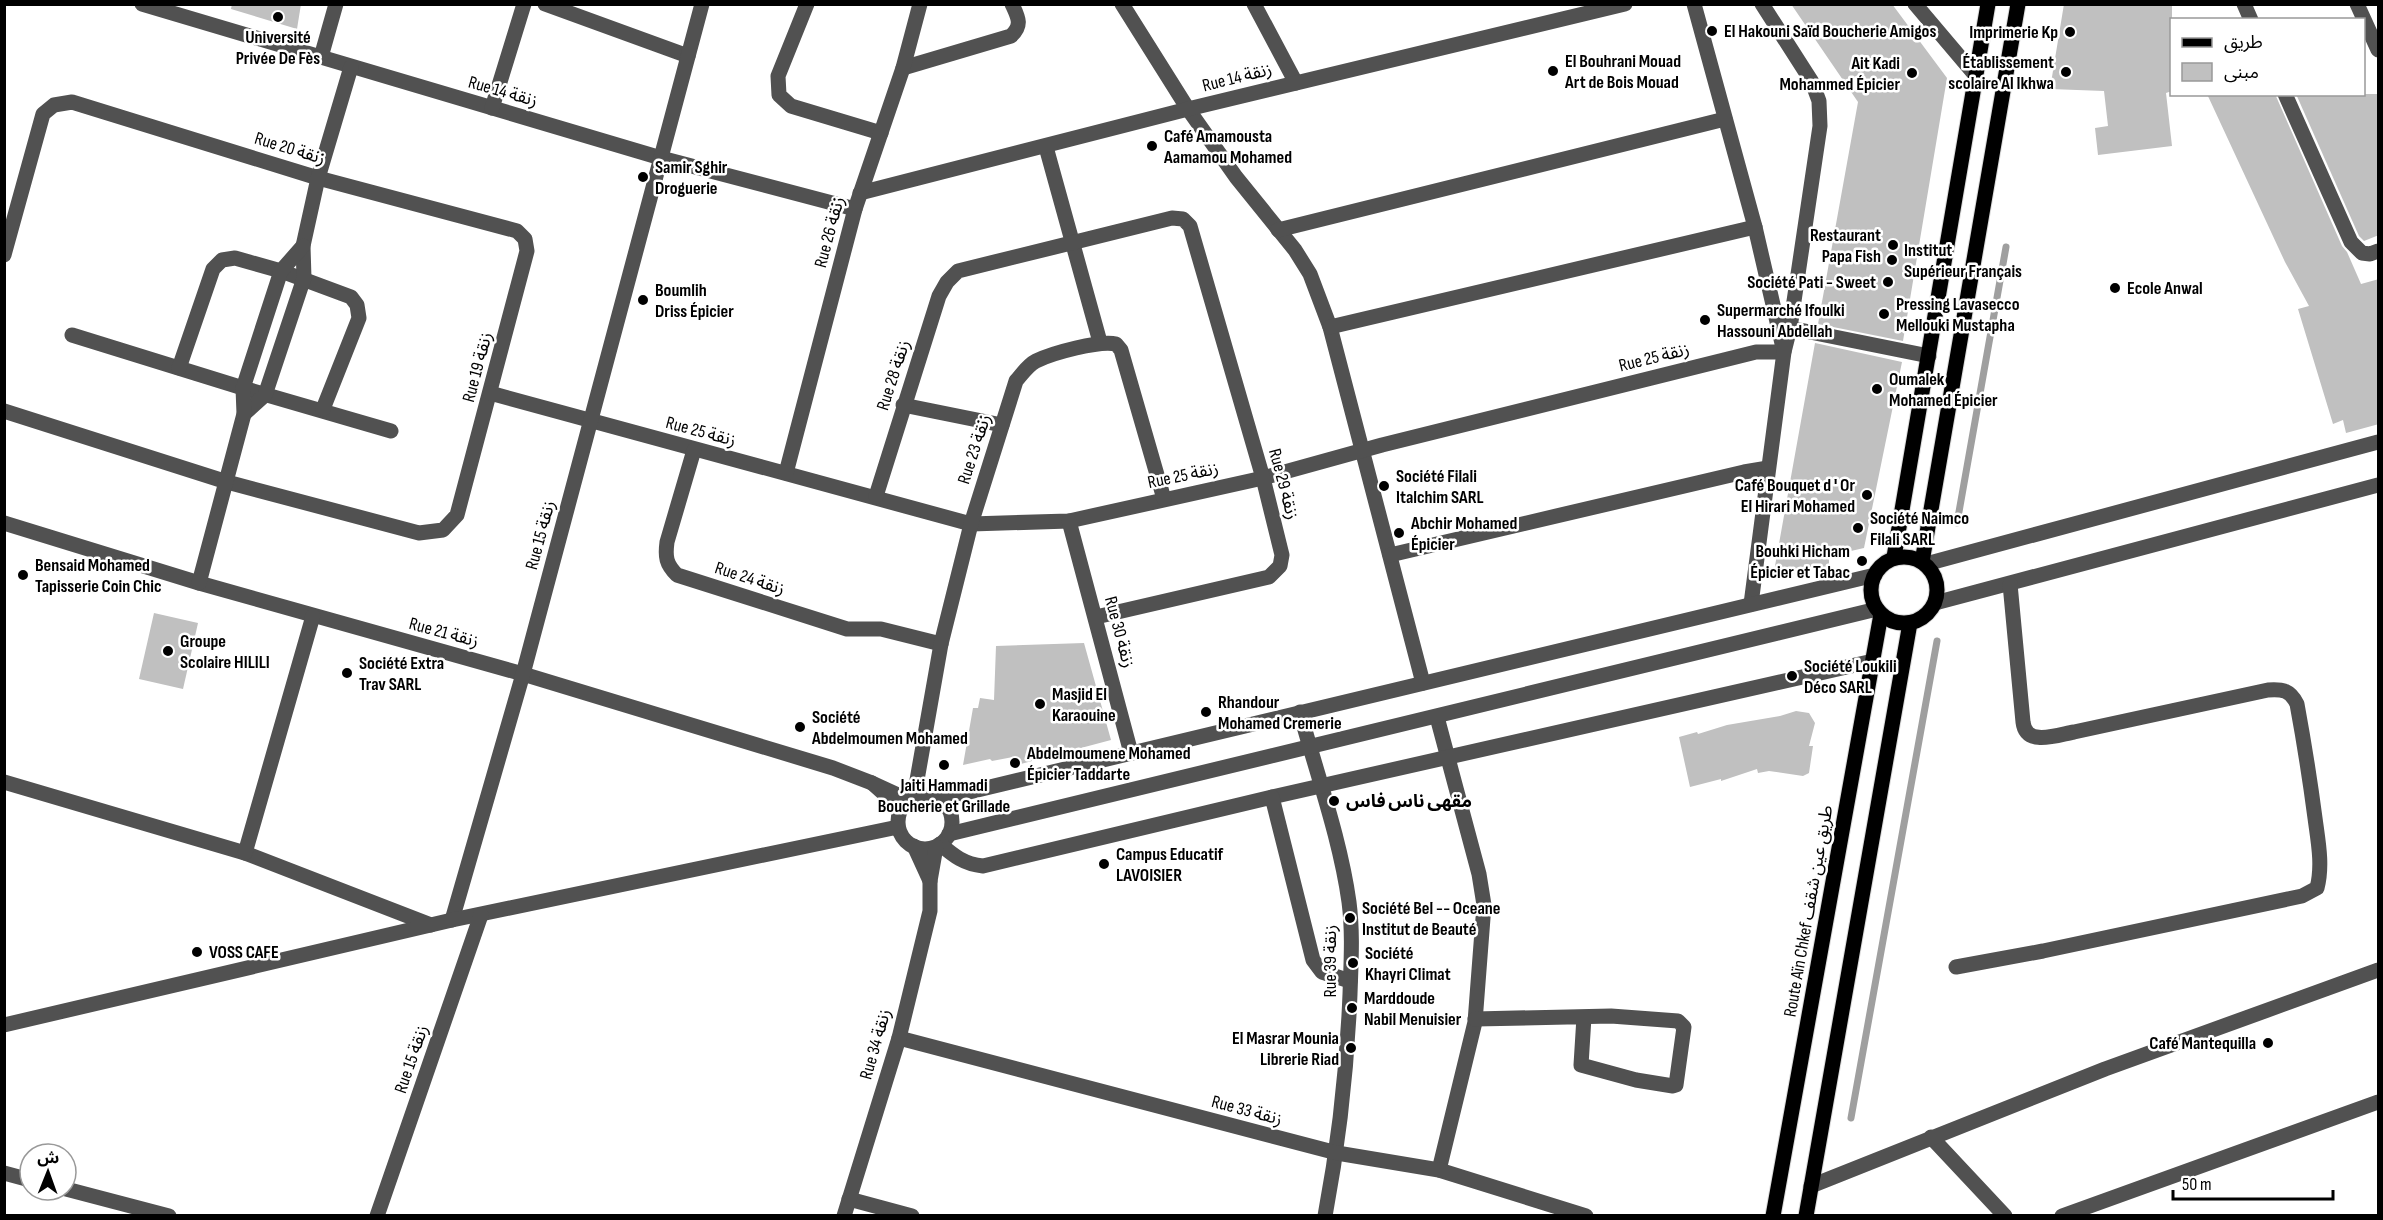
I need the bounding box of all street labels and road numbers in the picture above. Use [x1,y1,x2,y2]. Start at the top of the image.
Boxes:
street label: Rue 14 زنقة [1200,59,1274,96]
street label: Rue 14 زنقة [466,72,540,111]
street label: Rue 20 زنقة [252,128,328,169]
street label: Rue 26 زنقة [810,194,849,270]
street label: Rue 19 زنقة [458,330,497,404]
street label: Rue 28 زنقة [872,337,915,413]
street label: Rue 25 زنقة [1617,339,1692,376]
street label: Rue 23 زنقة [953,411,996,487]
street label: Rue 25 زنقة [663,412,738,451]
street label: Rue 29 زنقة [1264,446,1303,522]
street label: Rue 25 زنقة [1146,458,1221,493]
street label: Rue 15 زنقة [521,498,560,572]
street label: Rue 24 زنقة [712,557,787,600]
street label: Rue 30 زنقة [1100,594,1139,670]
street label: Rue 21 زنقة [407,613,481,652]
street label: Route Aïn Chkef طريق عين شقف [1780,804,1837,1019]
street label: Rue 39 زنقة [1320,925,1341,997]
street label: Rue 34 زنقة [855,1006,896,1082]
street label: Rue 15 زنقة [390,1022,433,1096]
street label: Rue 33 زنقة [1209,1091,1285,1130]

